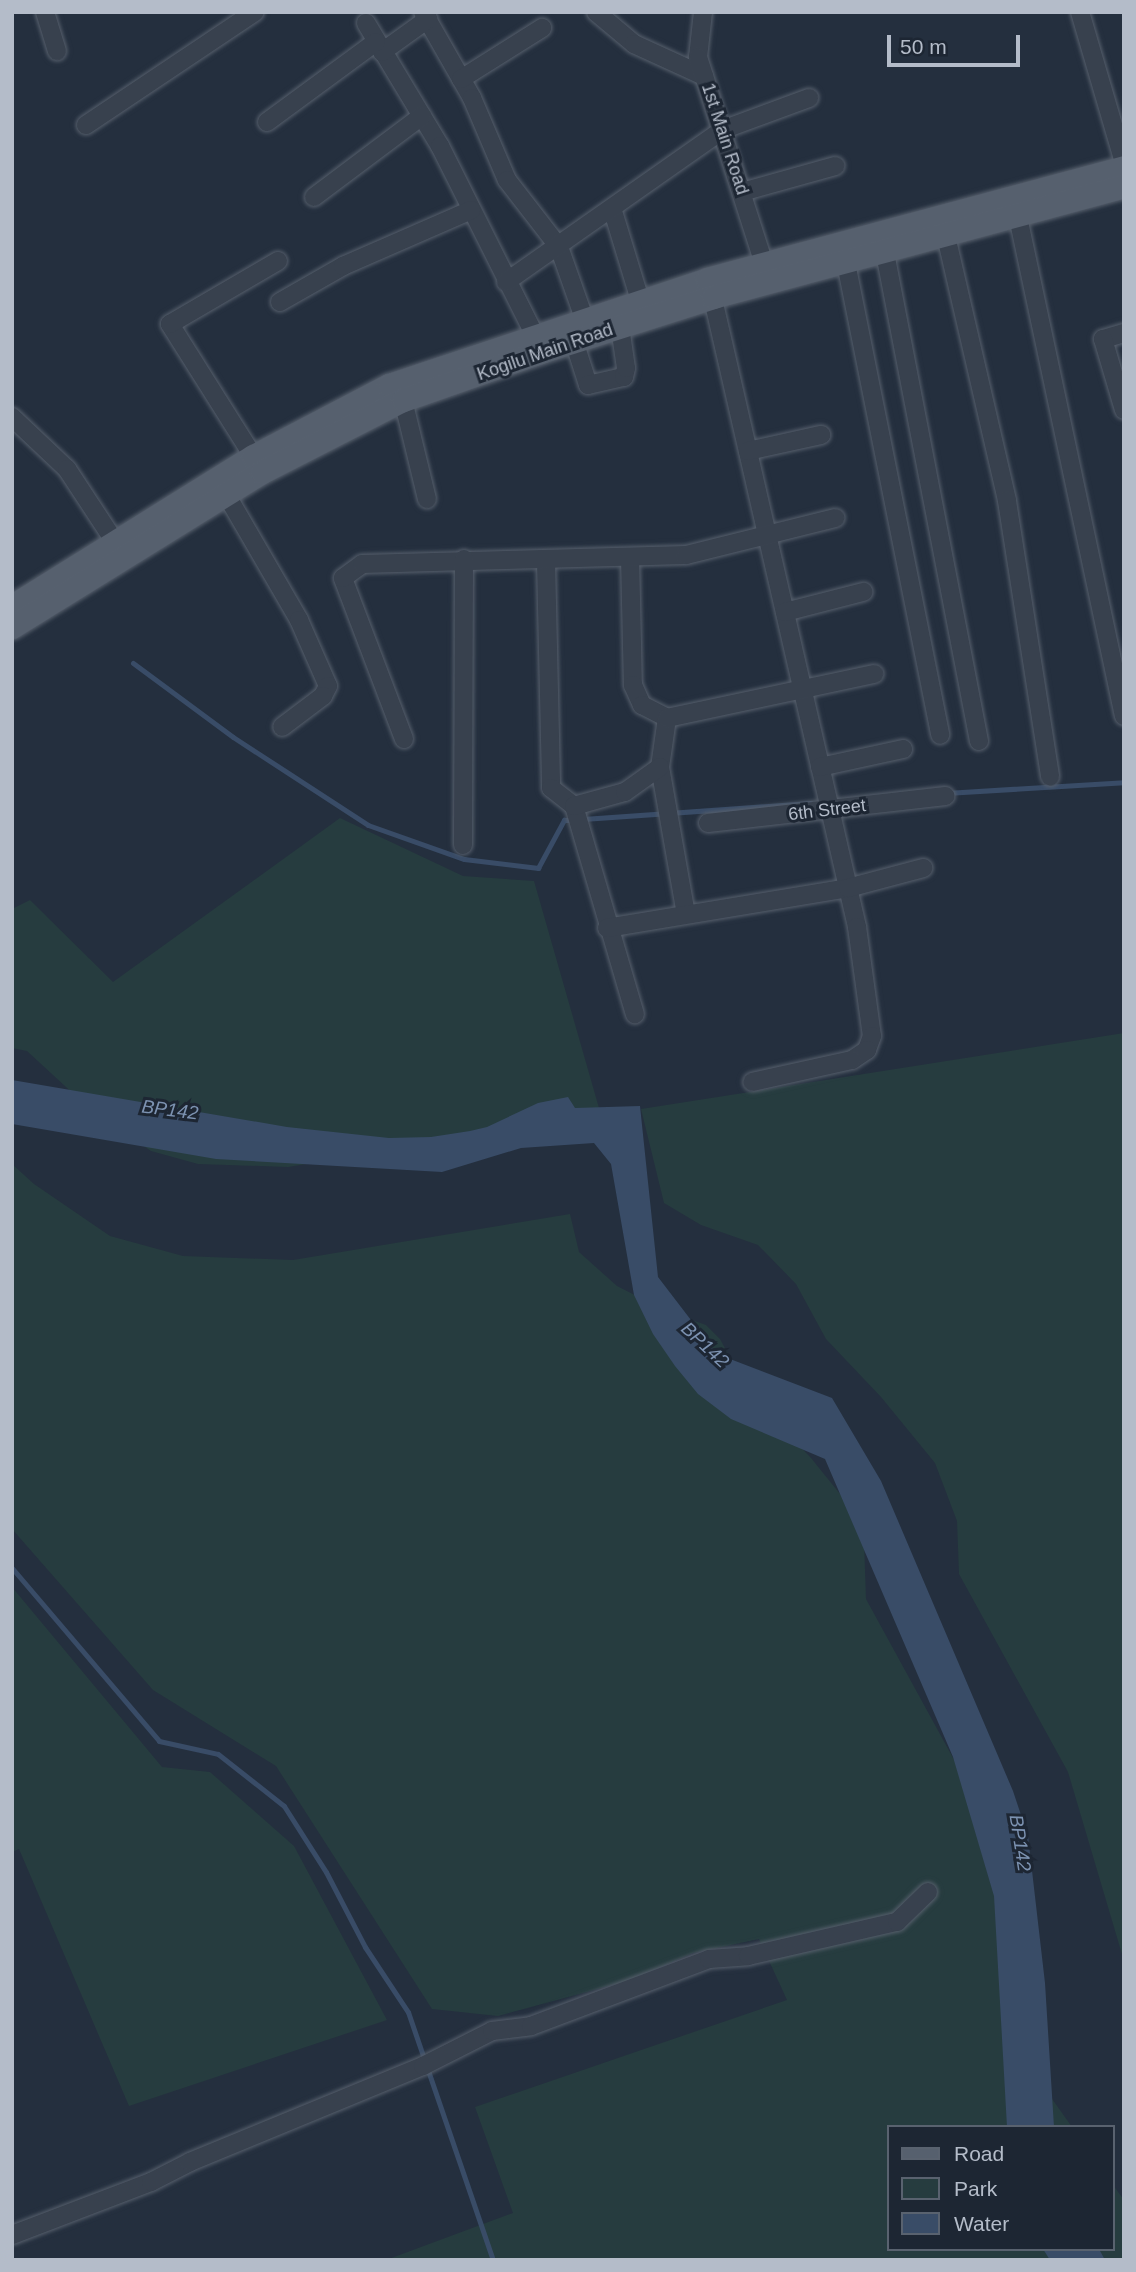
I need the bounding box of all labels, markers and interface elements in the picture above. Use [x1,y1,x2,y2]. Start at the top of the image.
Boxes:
scale bar [891,21,1024,65]
text: 50 m [900,35,947,58]
street label: 1st Main Road [697,80,753,198]
street label: Kogilu Main Road [474,319,616,385]
street label: 6th Street [787,795,867,825]
water label: BP142 [140,1095,200,1125]
water label: BP142 [676,1317,734,1373]
water label: BP142 [1004,1813,1036,1873]
legend [888,2125,1115,2251]
text: Road [954,2142,1004,2165]
text: Park [954,2177,997,2200]
text: Water [954,2212,1009,2235]

